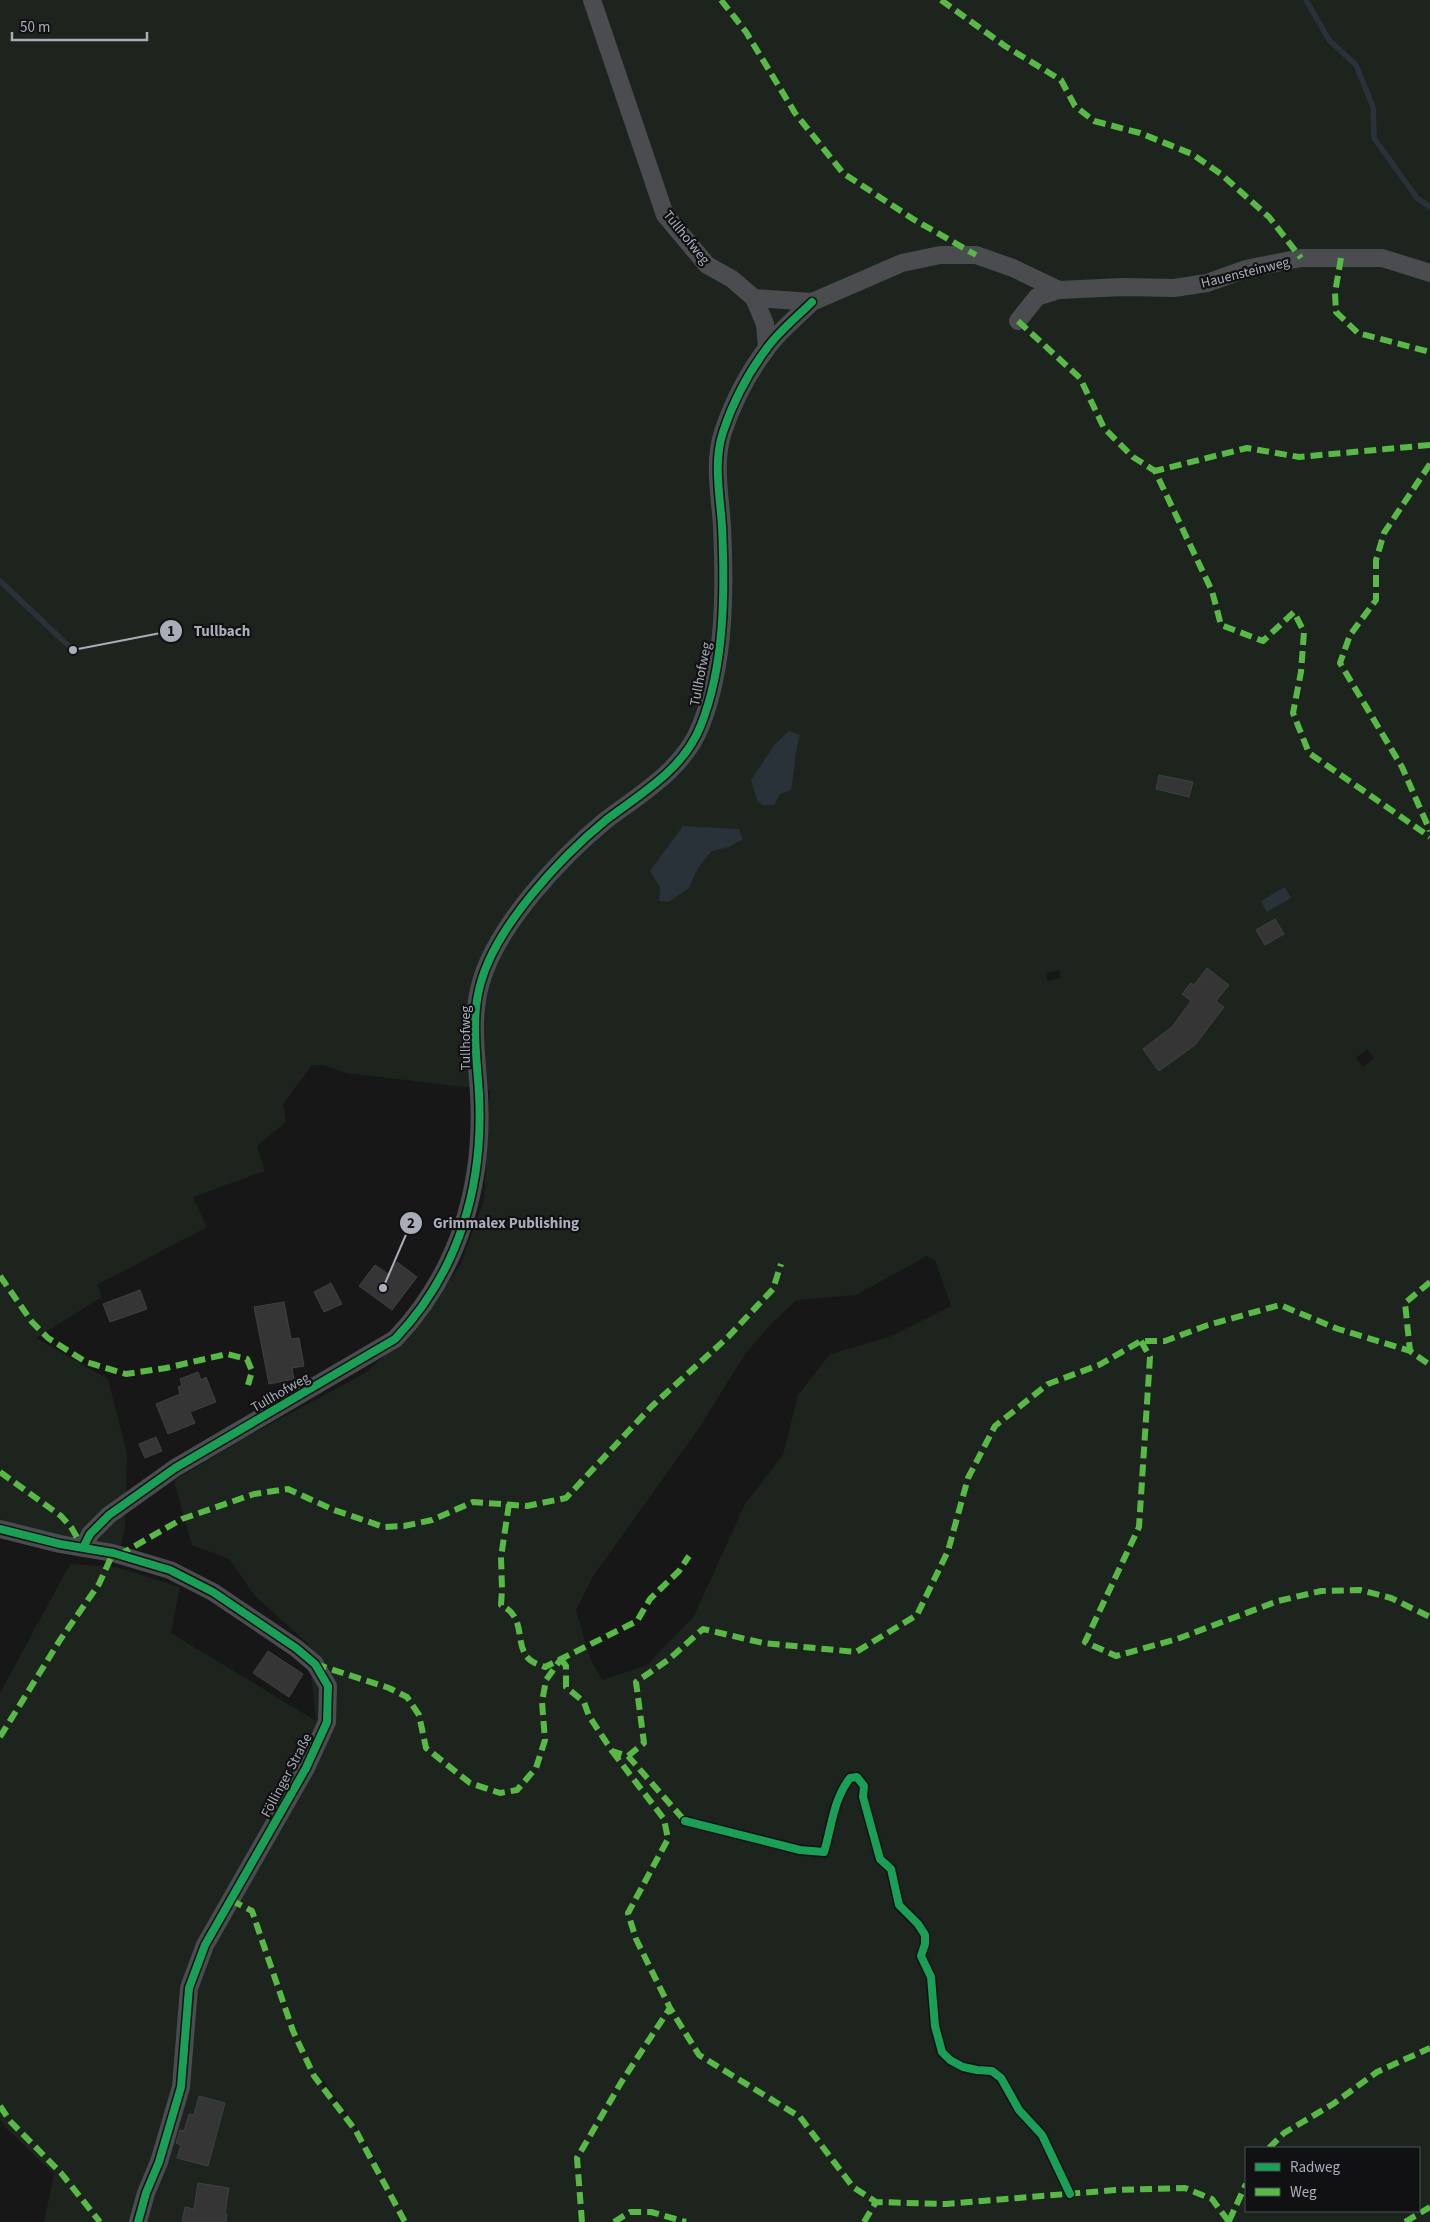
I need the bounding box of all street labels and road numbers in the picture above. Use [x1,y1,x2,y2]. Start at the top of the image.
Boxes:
street label: Tullhofweg [658,206,714,269]
street label: Hauensteinweg [1199,252,1292,294]
street label: Tullhofweg [685,641,717,708]
street label: Tullhofweg [456,1006,476,1070]
street label: Tullhofweg [247,1368,314,1418]
street label: Föllinger Straße [256,1730,317,1821]

